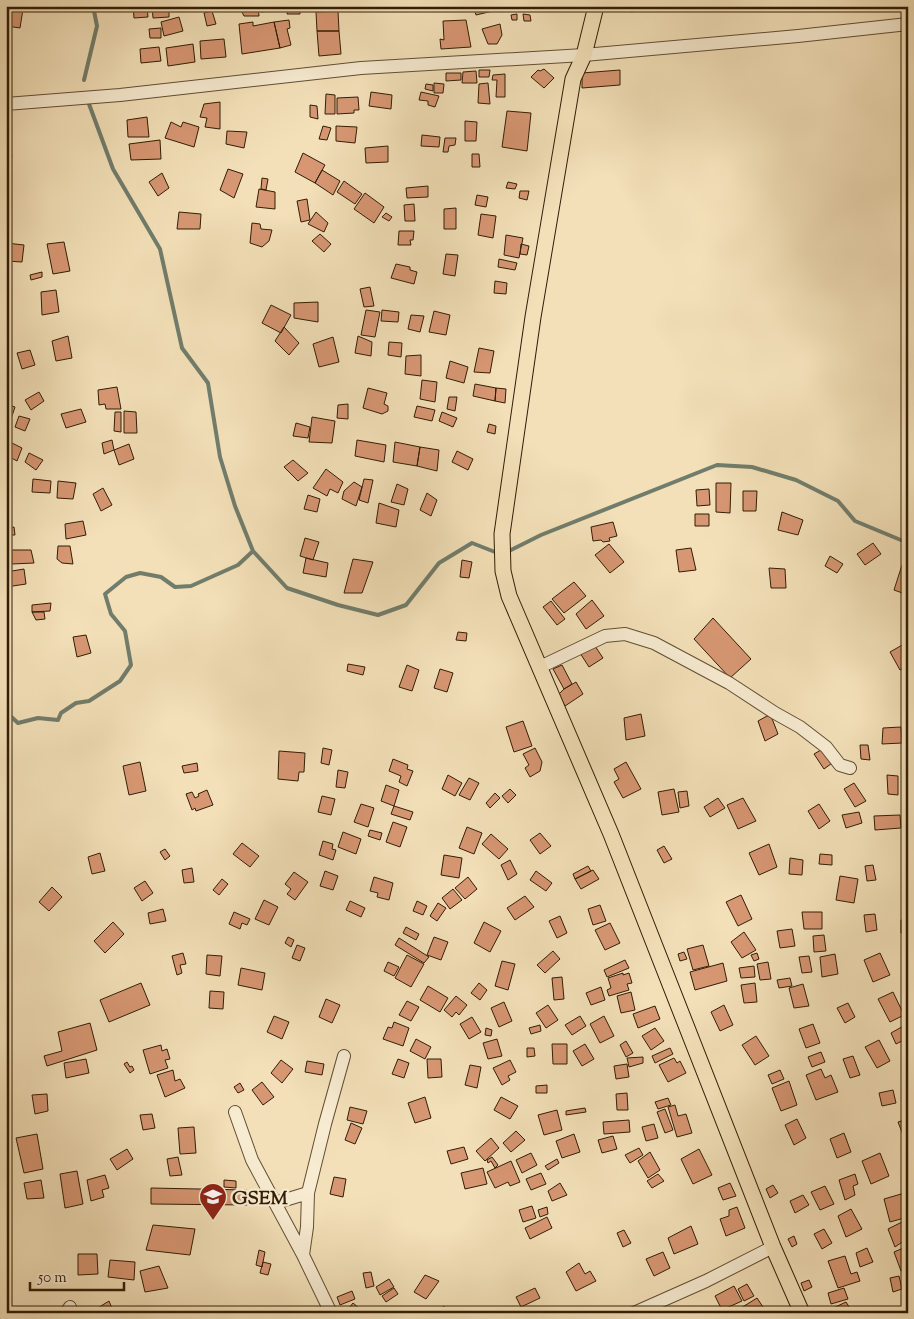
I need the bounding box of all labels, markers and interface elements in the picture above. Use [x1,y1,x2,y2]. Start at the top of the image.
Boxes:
school or university icon: GSEM [198,1182,228,1221]
place label: GSEM [232,1186,288,1213]
scale bar [30,1259,124,1291]
text: 50 m [37,1268,67,1289]

